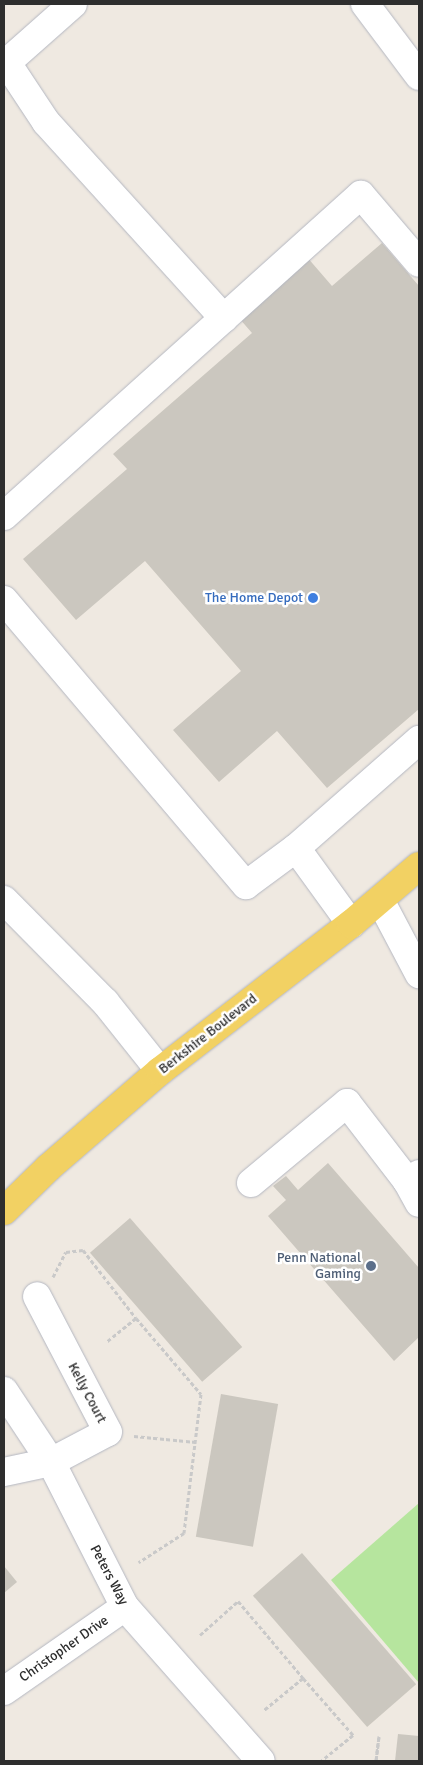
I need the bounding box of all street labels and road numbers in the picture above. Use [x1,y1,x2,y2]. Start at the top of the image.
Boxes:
street label: Berkshire Boulevard [155,990,261,1078]
street label: Kelly Court [64,1360,110,1426]
street label: Peters Way [86,1542,132,1608]
street label: Christopher Drive [16,1612,112,1686]

